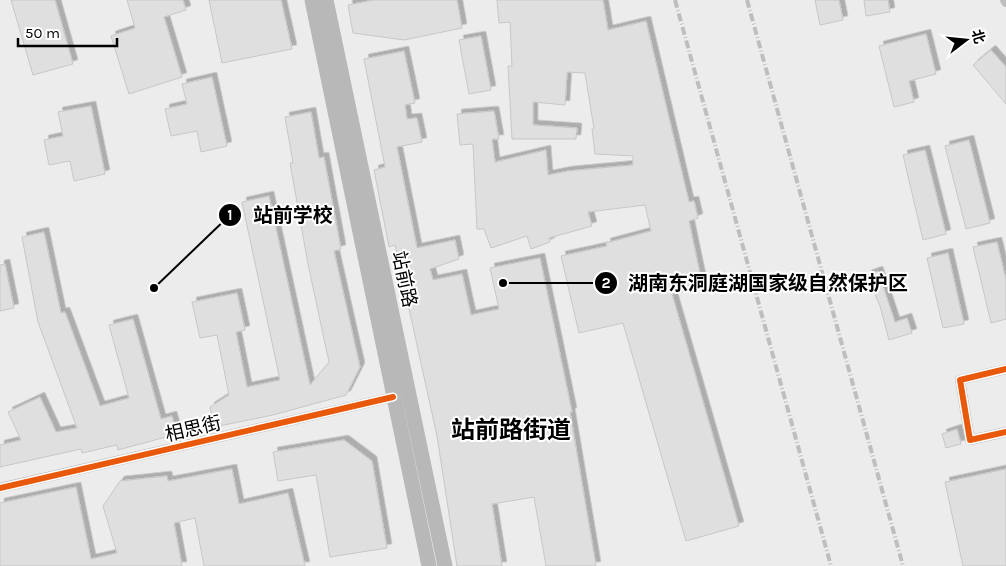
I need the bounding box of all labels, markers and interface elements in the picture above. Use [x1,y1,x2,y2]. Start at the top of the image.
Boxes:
scale bar [18,15,116,47]
north arrow [941,15,991,65]
text: 50 m [25,24,60,42]
text: 北 [968,27,988,46]
callout: 站前学校 [218,197,343,232]
text: 站前学校 [253,204,333,227]
text: 1 [227,206,233,224]
street label: 站前路 [387,249,421,309]
callout: 湖南东洞庭湖国家级自然保护区 [593,266,918,300]
text: 湖南东洞庭湖国家级自然保护区 [628,272,908,295]
text: 2 [601,274,611,292]
street label: 相思街 [163,412,223,446]
district label: 站前路街道 [451,416,571,444]

